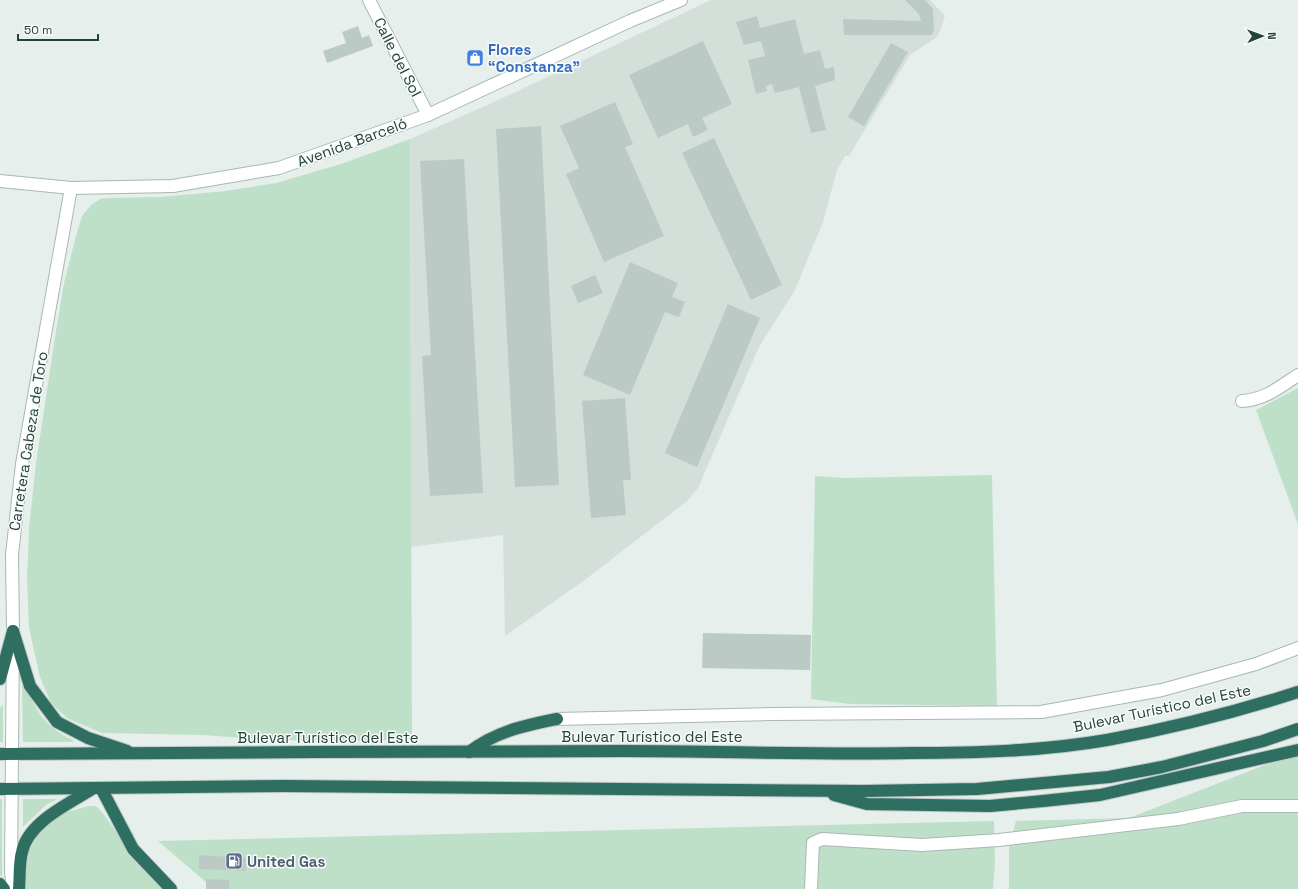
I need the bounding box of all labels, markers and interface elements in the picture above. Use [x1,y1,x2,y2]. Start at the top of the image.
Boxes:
street label: Calle del Sol [370,14,426,100]
scale bar [18,16,98,42]
north arrow [1242,16,1282,56]
text: 50 m [24,22,52,38]
text: N [1265,32,1279,40]
place label: Flores “Constanza” [488,40,580,76]
shop icon: Flores “Constanza” [465,48,485,68]
street label: Avenida Barceló [294,113,410,171]
street label: Carretera Cabeza de Toro [4,350,52,532]
street label: Bulevar Turístico del Este [1071,680,1253,736]
street label: Bulevar Turístico del Este [561,727,743,746]
street label: Bulevar Turístico del Este [237,728,419,747]
fuel station icon: United Gas [224,851,244,871]
place label: United Gas [247,852,325,871]

